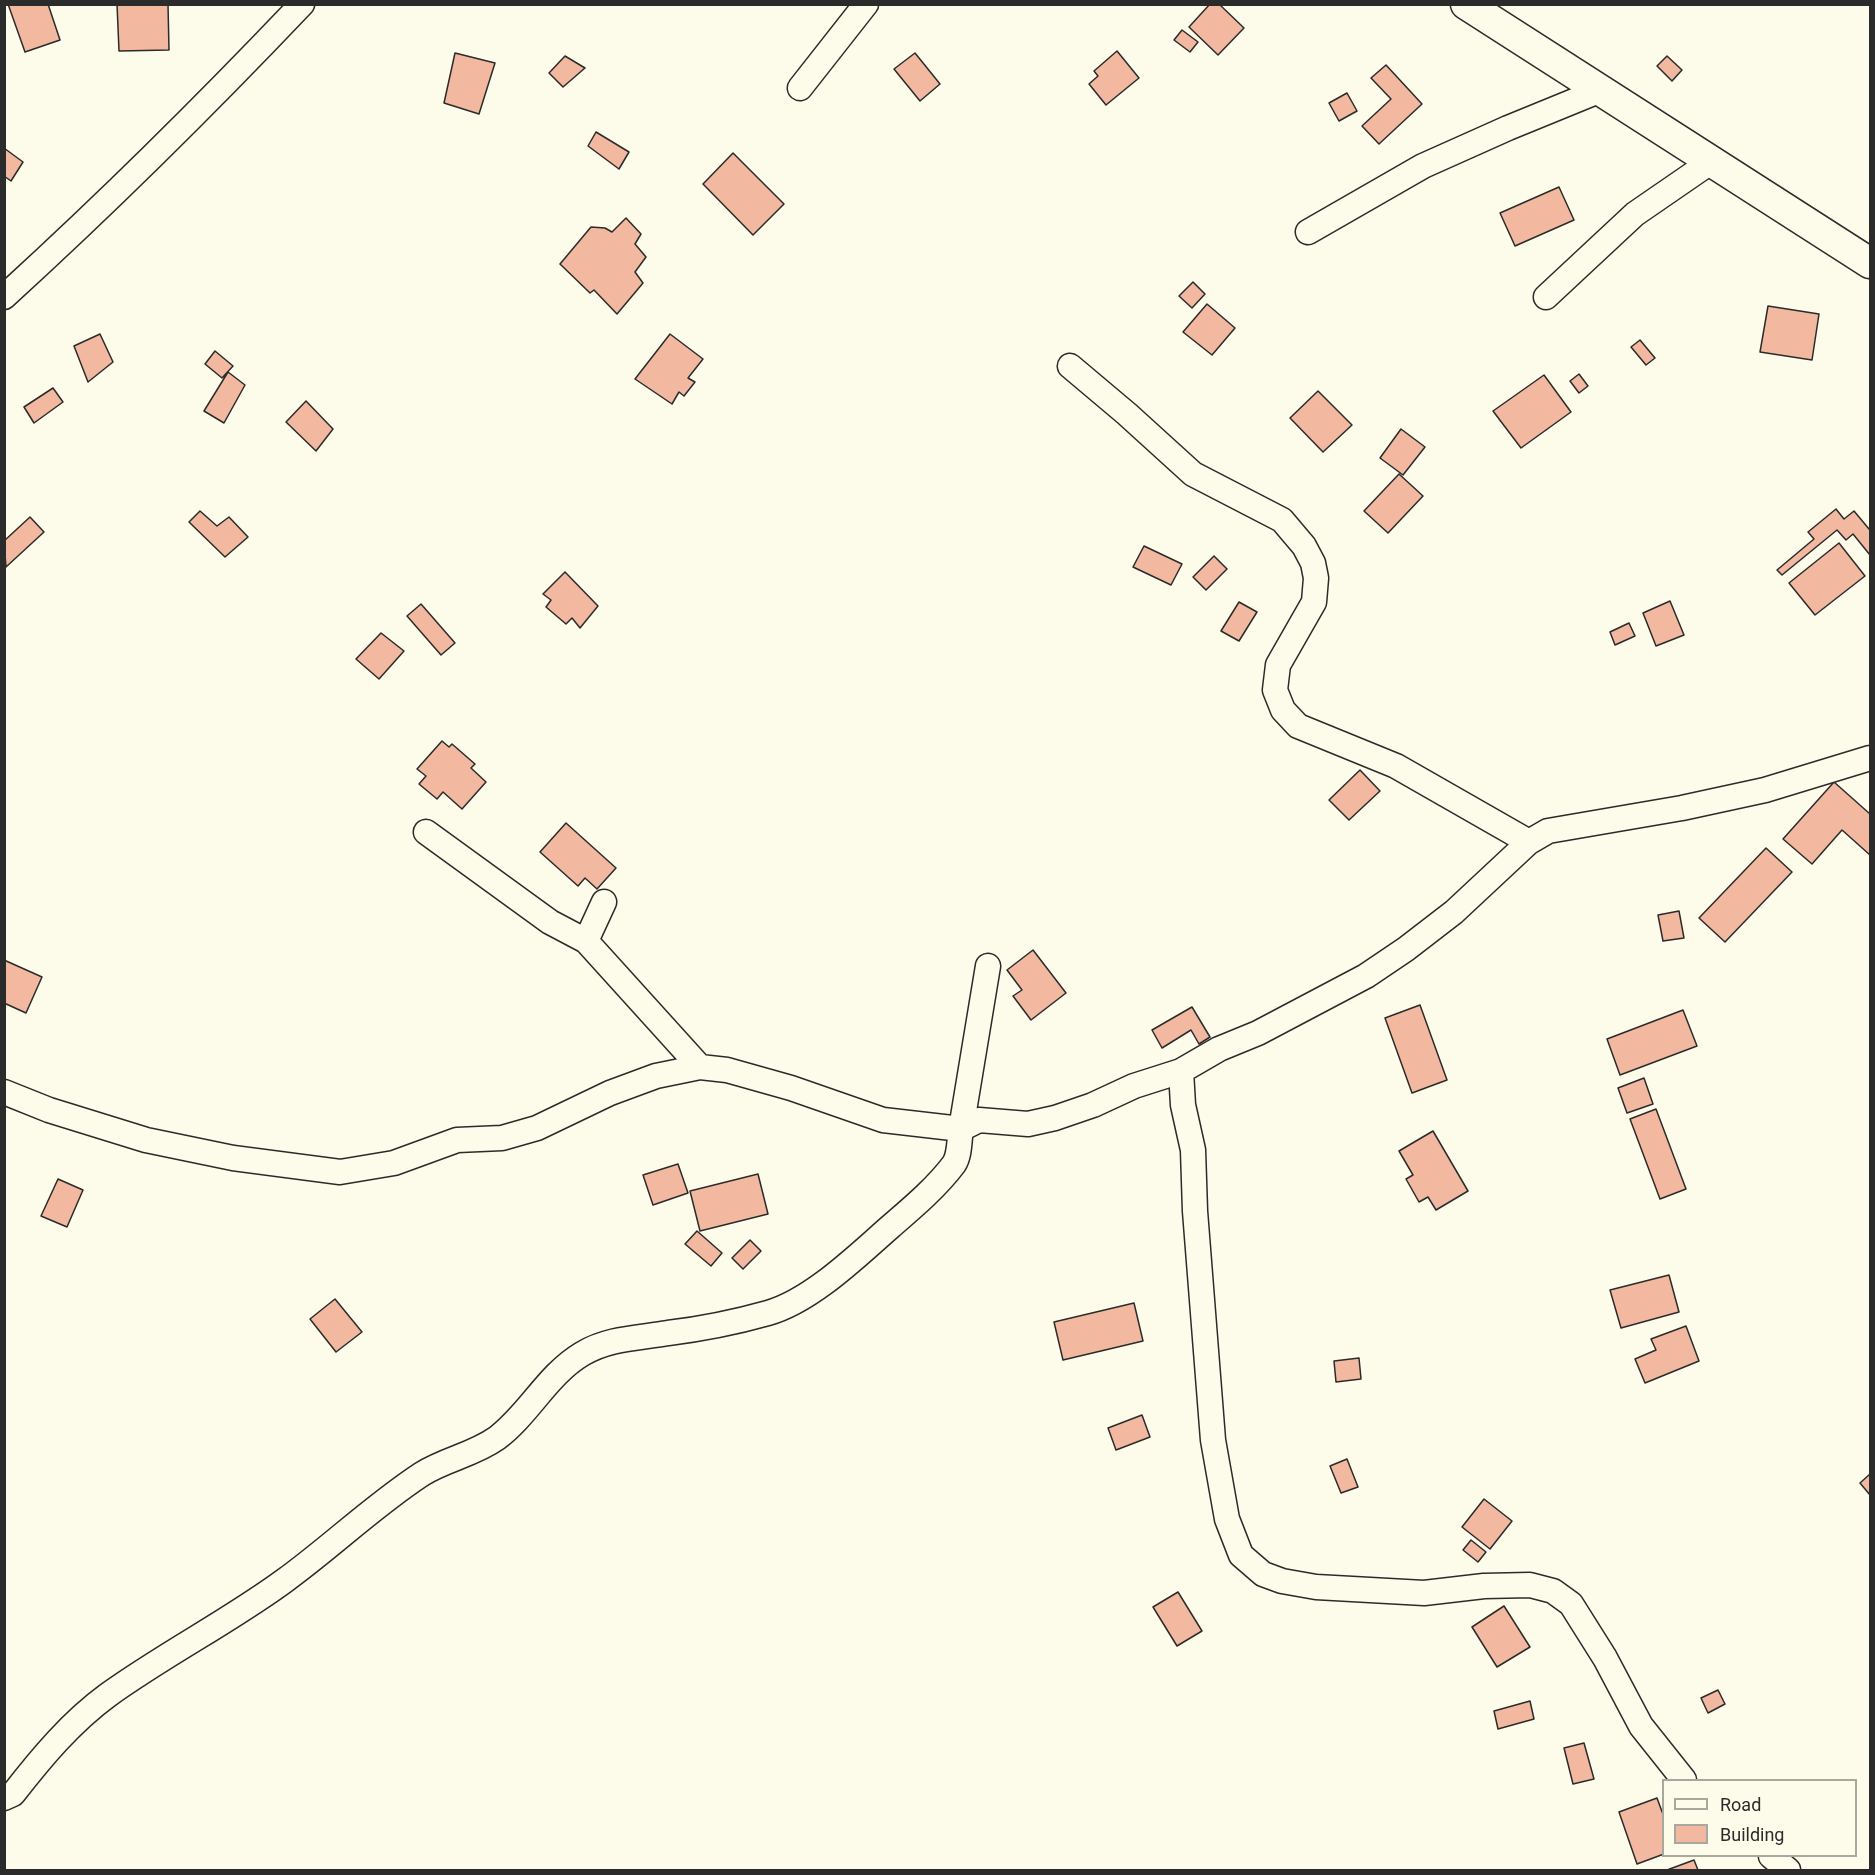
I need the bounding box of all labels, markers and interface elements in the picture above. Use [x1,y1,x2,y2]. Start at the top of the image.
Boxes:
legend [1662,1779,1857,1857]
text: Road [1720,1794,1761,1815]
text: Building [1720,1824,1784,1845]

